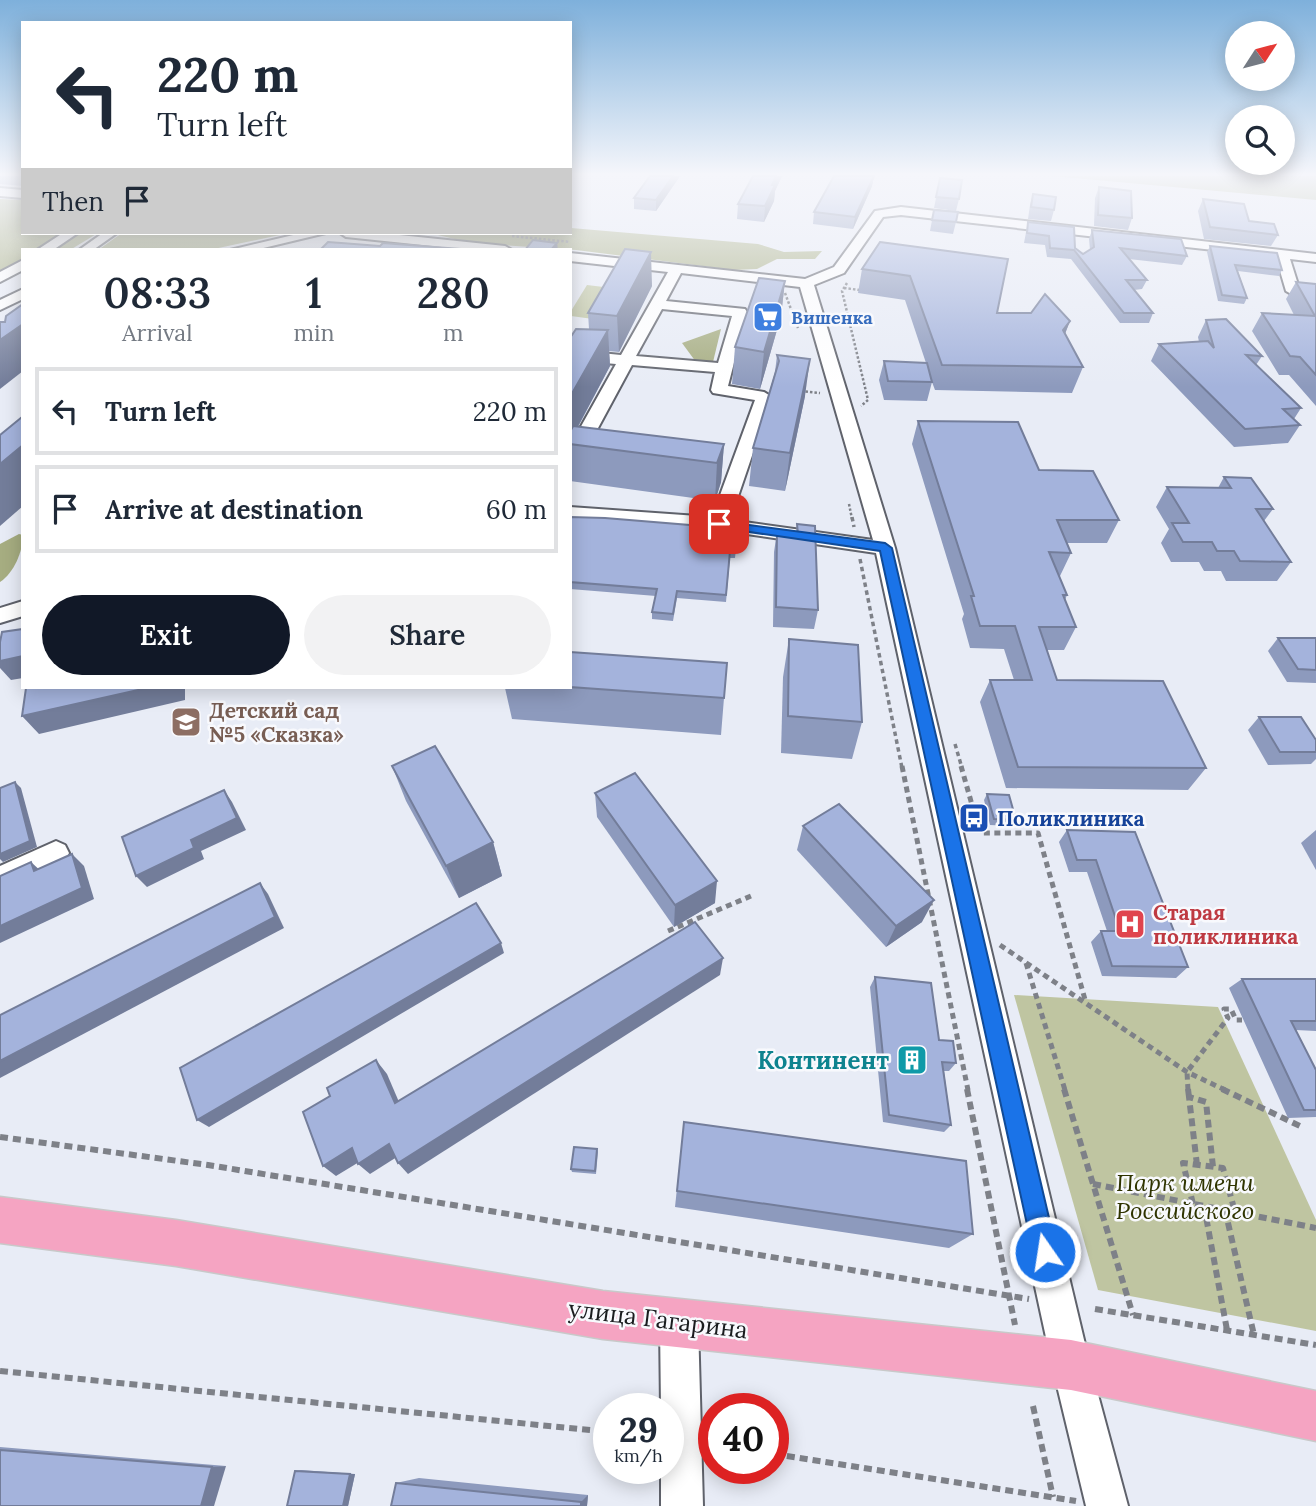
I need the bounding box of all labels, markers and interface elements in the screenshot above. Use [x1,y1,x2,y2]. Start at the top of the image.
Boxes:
north arrow [1225,21,1295,91]
map controls [1225,21,1295,175]
text: 220 m [157,43,298,105]
icon: left [42,49,133,140]
text: Turn left [157,104,287,145]
button: search [1225,105,1295,175]
icon: arrive [118,182,156,220]
text: Then [42,185,104,218]
text: 08:33 [103,266,211,320]
text: 1 [306,266,322,320]
text: 280 [417,266,490,320]
supermarket icon: Вишенка [751,300,785,334]
place label: Вишенка [791,306,873,329]
text: Arrival [122,318,192,347]
text: min [294,318,335,347]
text: m [443,318,464,347]
icon: left [46,392,84,430]
text: Turn left [105,395,216,428]
text: 220 m [473,395,547,428]
icon: arrive [46,490,84,528]
text: Arrive at destination [105,493,363,526]
text: 60 m [486,493,547,526]
pin [689,494,749,554]
icon: arrive [700,505,738,543]
button: Exit [42,595,290,675]
button: Share [304,595,551,675]
place label: Детский сад №5 «Сказка» [209,697,344,748]
school or university icon: Детский сад №5 «Сказка» [169,705,203,739]
bus stop icon: Поликлиника [957,801,991,835]
place label: Поликлиника [997,805,1144,832]
place label: Старая поликлиника [1153,899,1298,950]
hospital icon: Старая поликлиника [1113,907,1147,941]
building icon: Континент [895,1043,929,1077]
place label: Континент [757,1045,889,1076]
park label: Парк имени Российского [1116,1167,1255,1226]
position arrow [1008,1215,1082,1289]
street label: улица Гагарина [567,1293,749,1345]
speed limit sign: 40 [698,1393,789,1484]
text: 29 [619,1407,658,1452]
text: km/h [614,1444,663,1467]

